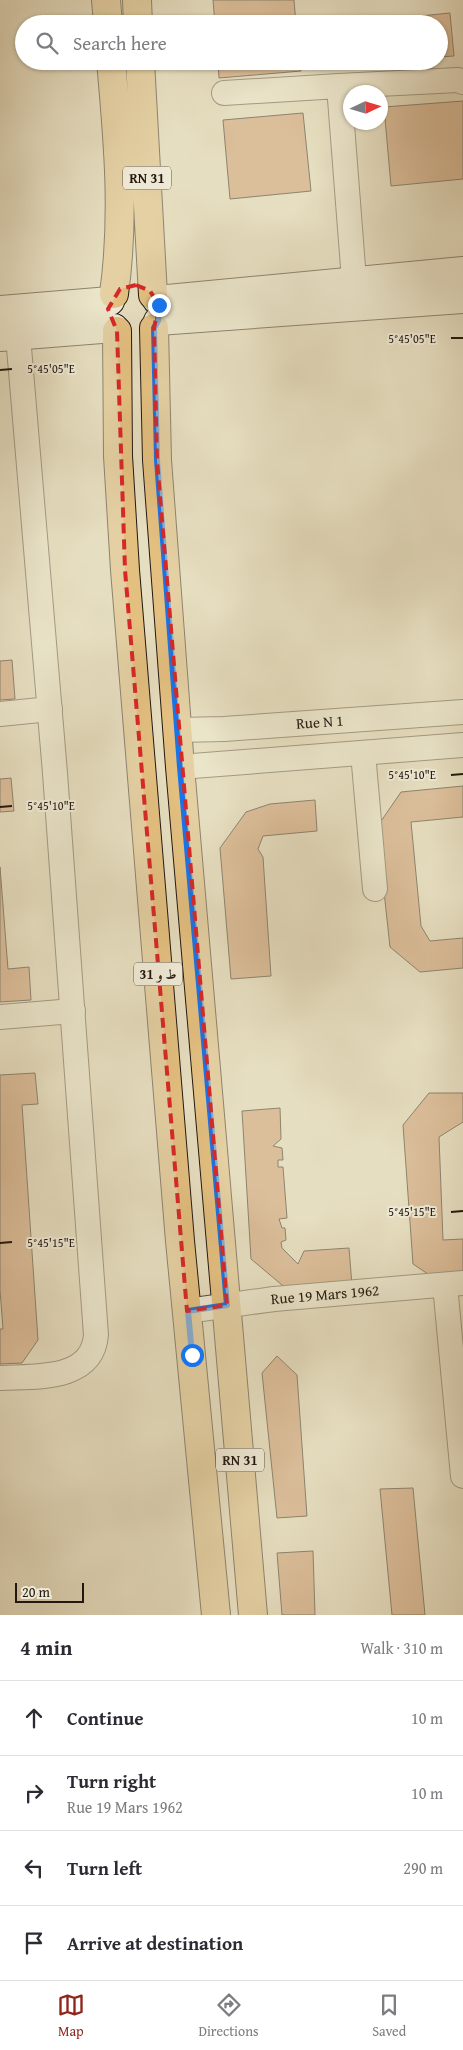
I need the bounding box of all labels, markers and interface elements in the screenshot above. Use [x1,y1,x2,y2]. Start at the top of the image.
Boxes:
search box [15,15,448,70]
icon: search [33,29,61,57]
text: Search here [73,29,167,57]
north arrow [343,85,388,130]
road number: RN 31 [123,167,171,190]
route end [148,294,171,317]
text: 5°45'05"E [388,330,436,347]
text: 5°45'05"E [27,360,75,377]
street label: Rue N 1 [295,710,344,734]
text: 5°45'10"E [388,766,436,783]
text: 5°45'10"E [27,797,75,814]
road number: ط و 31 [134,962,182,986]
text: 5°45'15"E [388,1203,436,1220]
text: 5°45'15"E [27,1234,75,1251]
street label: Rue 19 Mars 1962 [270,1279,380,1309]
route start [181,1344,204,1367]
road number: RN 31 [216,1448,264,1472]
scale bar [15,1580,84,1603]
text: 20 m [22,1582,50,1602]
text: 4 min [20,1632,72,1663]
text: Walk · 310 m [360,1636,443,1660]
icon: ahead [20,1704,48,1732]
text: Continue [67,1704,144,1732]
text: 10 m [411,1706,443,1730]
text: Turn right [67,1767,156,1795]
icon: right [20,1779,48,1807]
text: 10 m [411,1781,443,1805]
text: Rue 19 Mars 1962 [67,1795,183,1819]
icon: left [20,1854,48,1882]
text: Turn left [67,1854,142,1882]
text: 290 m [403,1856,443,1880]
icon: arrive [20,1929,48,1957]
text: Arrive at destination [67,1929,243,1957]
tab: Map [57,1991,85,2041]
tab: Directions [198,1991,259,2041]
tab: Saved [372,1991,406,2041]

